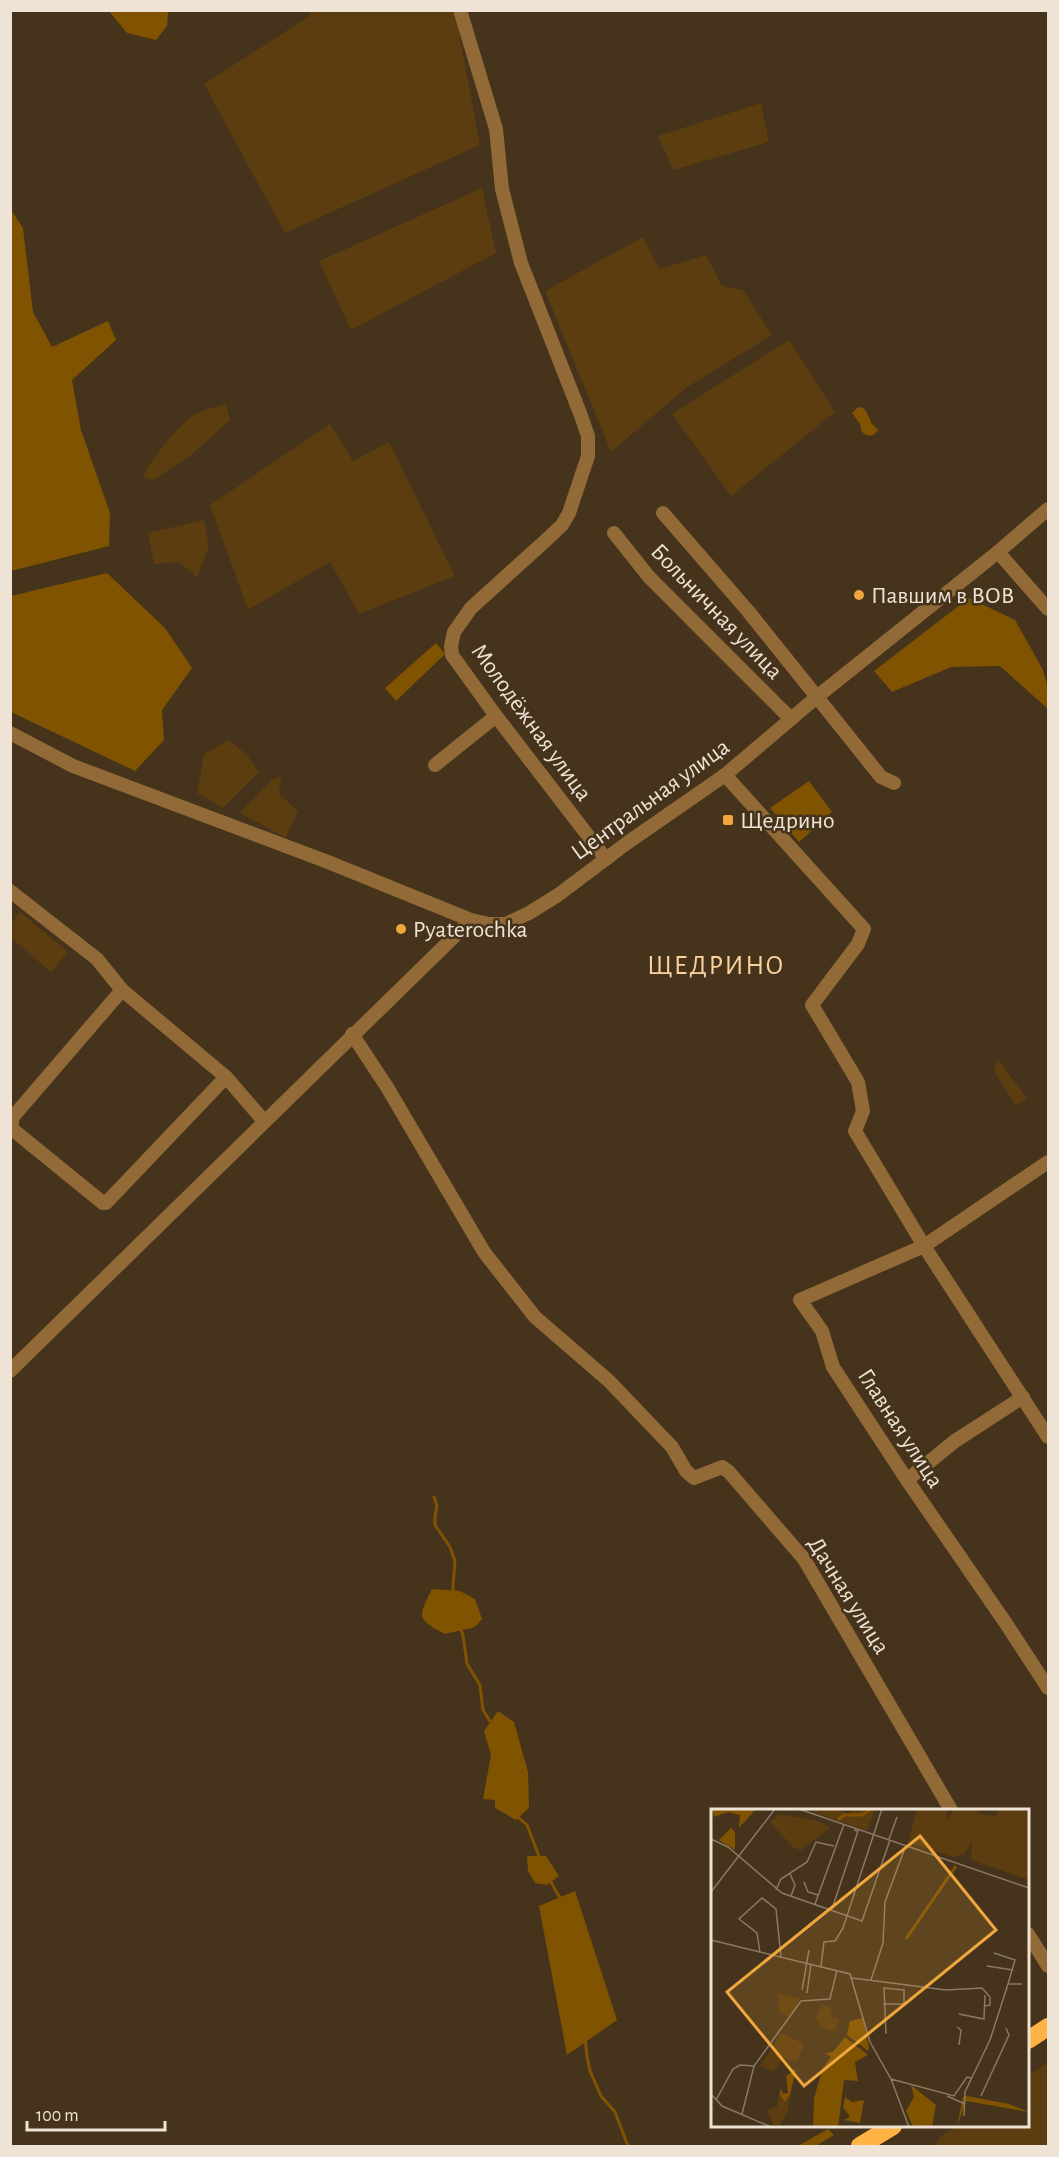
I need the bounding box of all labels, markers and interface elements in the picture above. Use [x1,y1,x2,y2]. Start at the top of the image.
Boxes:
street label: Больничная улица [646,539,787,684]
place label: Павшим в ВОВ [871,584,1014,608]
marker: Павшим в ВОВ [852,588,866,602]
street label: Молодёжная улица [466,640,596,806]
street label: Центральная улица [567,735,734,865]
place label: Щедрино [740,809,835,833]
marker: Щедрино [721,813,735,827]
place label: Pyaterochka [413,918,528,942]
marker: Pyaterochka [394,922,408,936]
district label: ЩЕДРИНО [647,952,785,979]
street label: Главная улица [853,1365,947,1492]
street label: Дачная улица [803,1533,894,1658]
inset map [711,1809,1029,2127]
scale bar [27,2094,165,2132]
text: 100 m [36,2107,79,2125]

